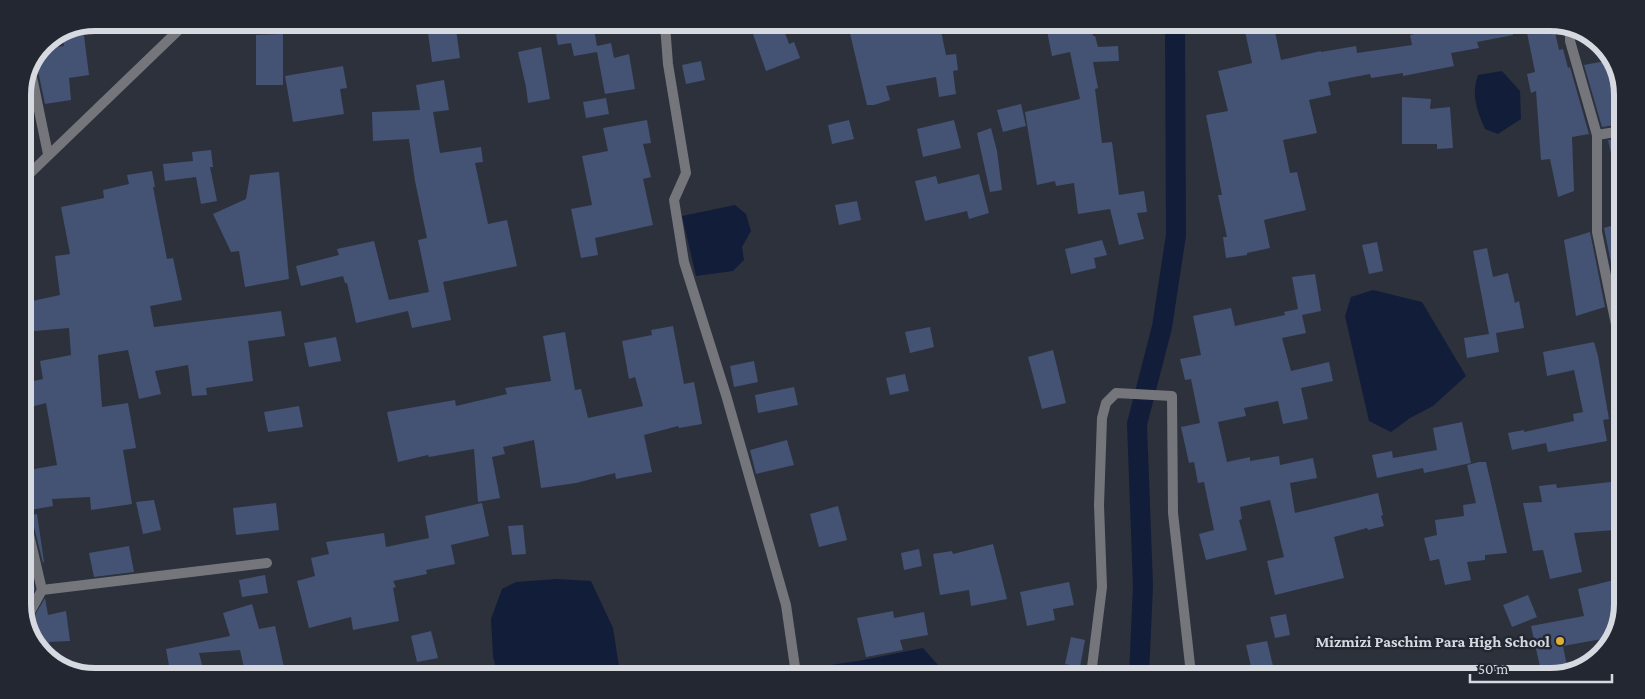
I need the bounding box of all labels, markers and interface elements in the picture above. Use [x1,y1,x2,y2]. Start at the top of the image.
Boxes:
place label: Mizmizi Paschim Para High School [1315,633,1550,650]
marker: Mizmizi Paschim Para High School [1554,635,1566,647]
scale bar [1470,652,1612,684]
text: 50 m [1478,661,1508,677]

